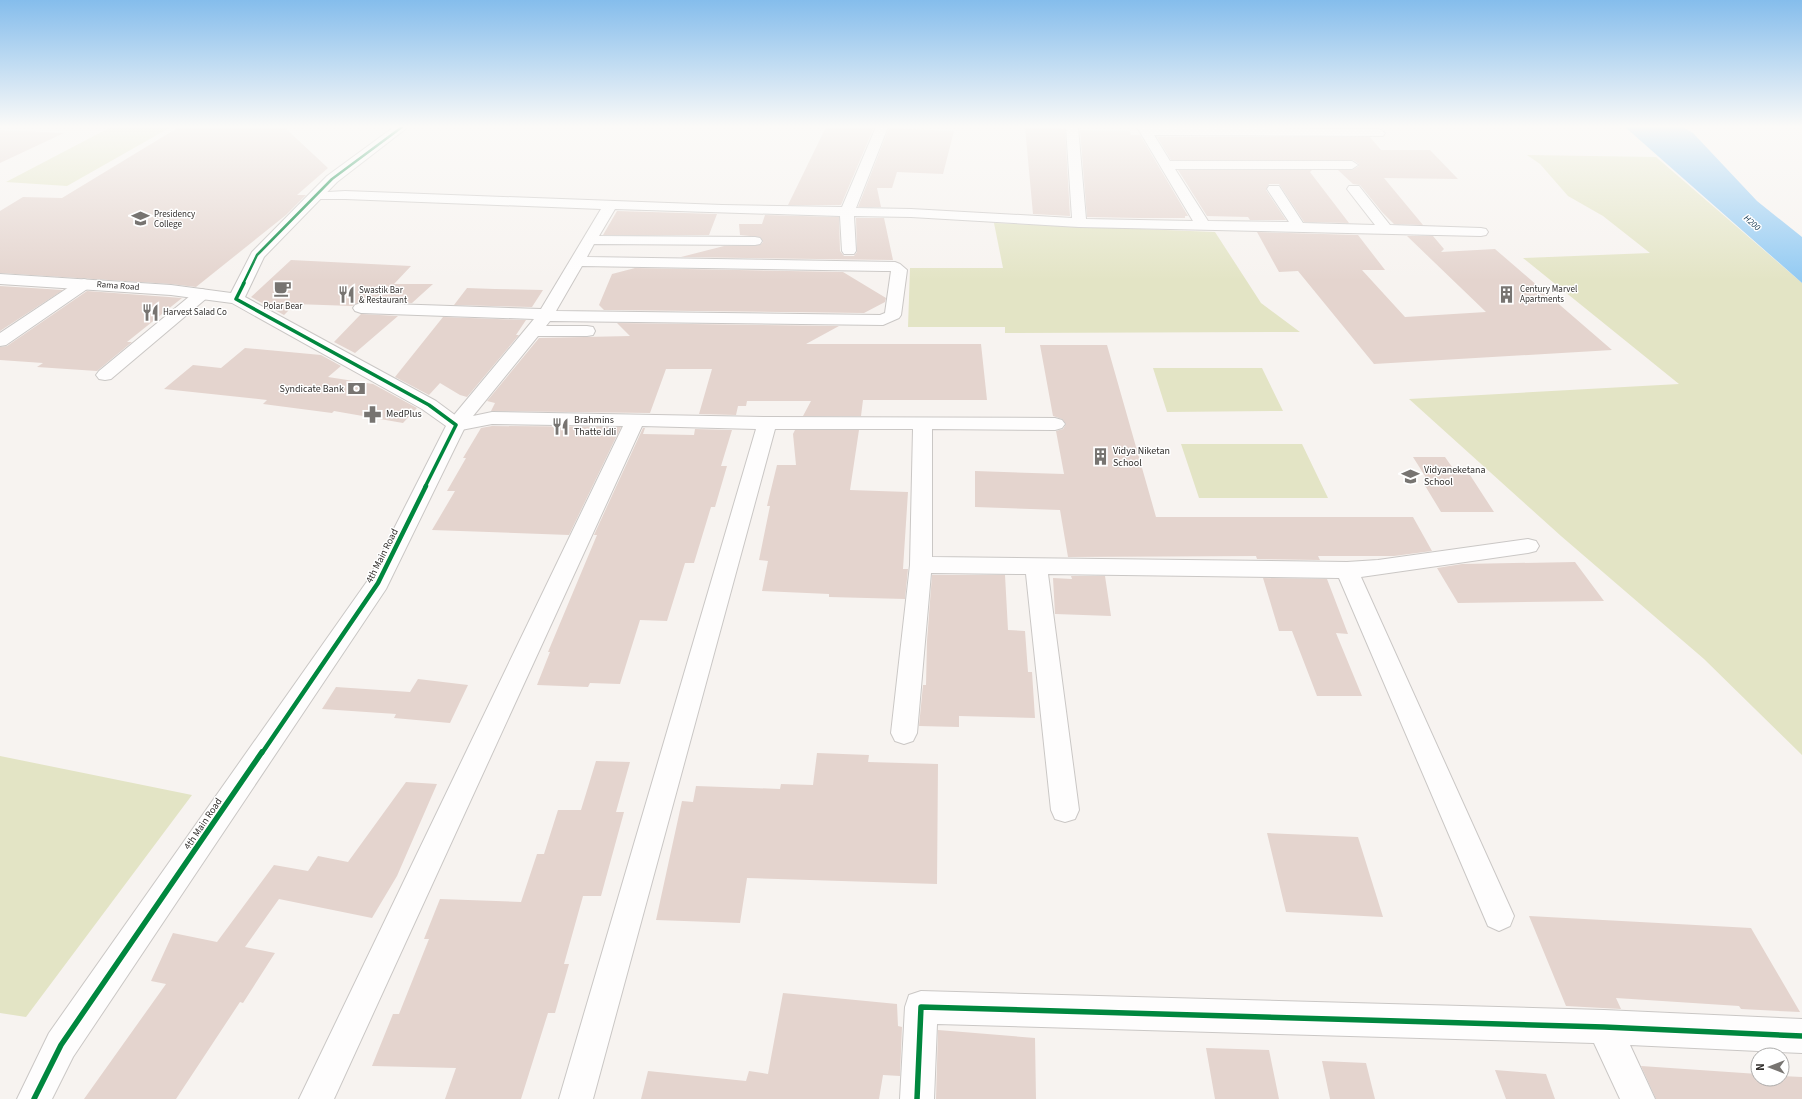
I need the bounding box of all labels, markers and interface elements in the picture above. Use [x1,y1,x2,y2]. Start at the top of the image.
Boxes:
place label: Presidency College [154,208,196,231]
school or university icon: Presidency College [131,209,151,229]
water label: H200 [1741,212,1764,234]
street label: Rama Road [96,278,140,294]
cafe icon: Polar Bear [273,279,293,299]
place label: Century Marvel Apartments [1520,283,1577,306]
place label: Swastik Bar & Restaurant [359,284,407,307]
building icon: Century Marvel Apartments [1497,284,1517,304]
restaurant icon: Swastik Bar & Restaurant [336,285,356,305]
place label: Polar Bear [264,300,303,313]
restaurant icon: Harvest Salad Co [140,302,160,322]
place label: Harvest Salad Co [163,306,227,319]
bank icon: Syndicate Bank [347,379,367,399]
place label: Syndicate Bank [280,382,344,396]
pharmacy icon: MedPlus [363,404,383,424]
place label: MedPlus [386,407,422,421]
place label: Brahmins Thatte Idli [574,413,616,439]
restaurant icon: Brahmins Thatte Idli [551,416,571,436]
place label: Vidya Niketan School [1113,444,1170,470]
building icon: Vidya Niketan School [1090,447,1110,467]
place label: Vidyaneketana School [1424,463,1485,489]
school or university icon: Vidyaneketana School [1401,466,1421,486]
street label: 4th Main Road [362,526,402,586]
street label: 4th Main Road [181,795,225,853]
north arrow [1750,1047,1790,1087]
text: N [1753,1063,1768,1071]

